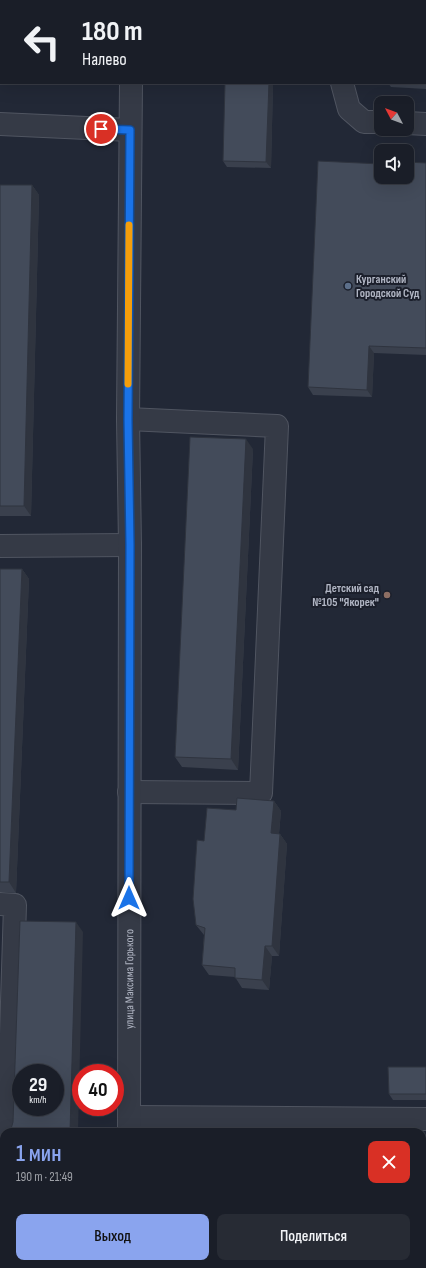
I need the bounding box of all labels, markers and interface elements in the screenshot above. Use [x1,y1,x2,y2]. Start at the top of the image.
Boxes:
text: 180 m [82,15,142,48]
icon: left [16,16,68,68]
text: Налево [82,49,127,70]
north arrow [374,96,414,136]
map controls [374,96,414,184]
pin [84,112,118,146]
icon: arrive [90,118,112,140]
button: sound [374,144,414,184]
place label: Курганский Городской Суд [356,272,420,301]
marker: Курганский Городской Суд [343,281,353,291]
place label: Детский сад №105 "Якорек" [312,581,379,610]
marker: Детский сад №105 "Якорек" [382,590,392,600]
position arrow [108,877,150,919]
street label: улица Максима Горького [122,929,137,1029]
speed limit sign: 40 [72,1064,124,1116]
text: 29 [29,1073,47,1097]
text: km/h [29,1094,47,1106]
text: 1 мин [16,1139,61,1168]
button: close [368,1141,410,1183]
text: 190 m · 21:49 [16,1169,73,1185]
button: Выход [16,1214,209,1260]
button: Поделиться [217,1214,410,1260]

